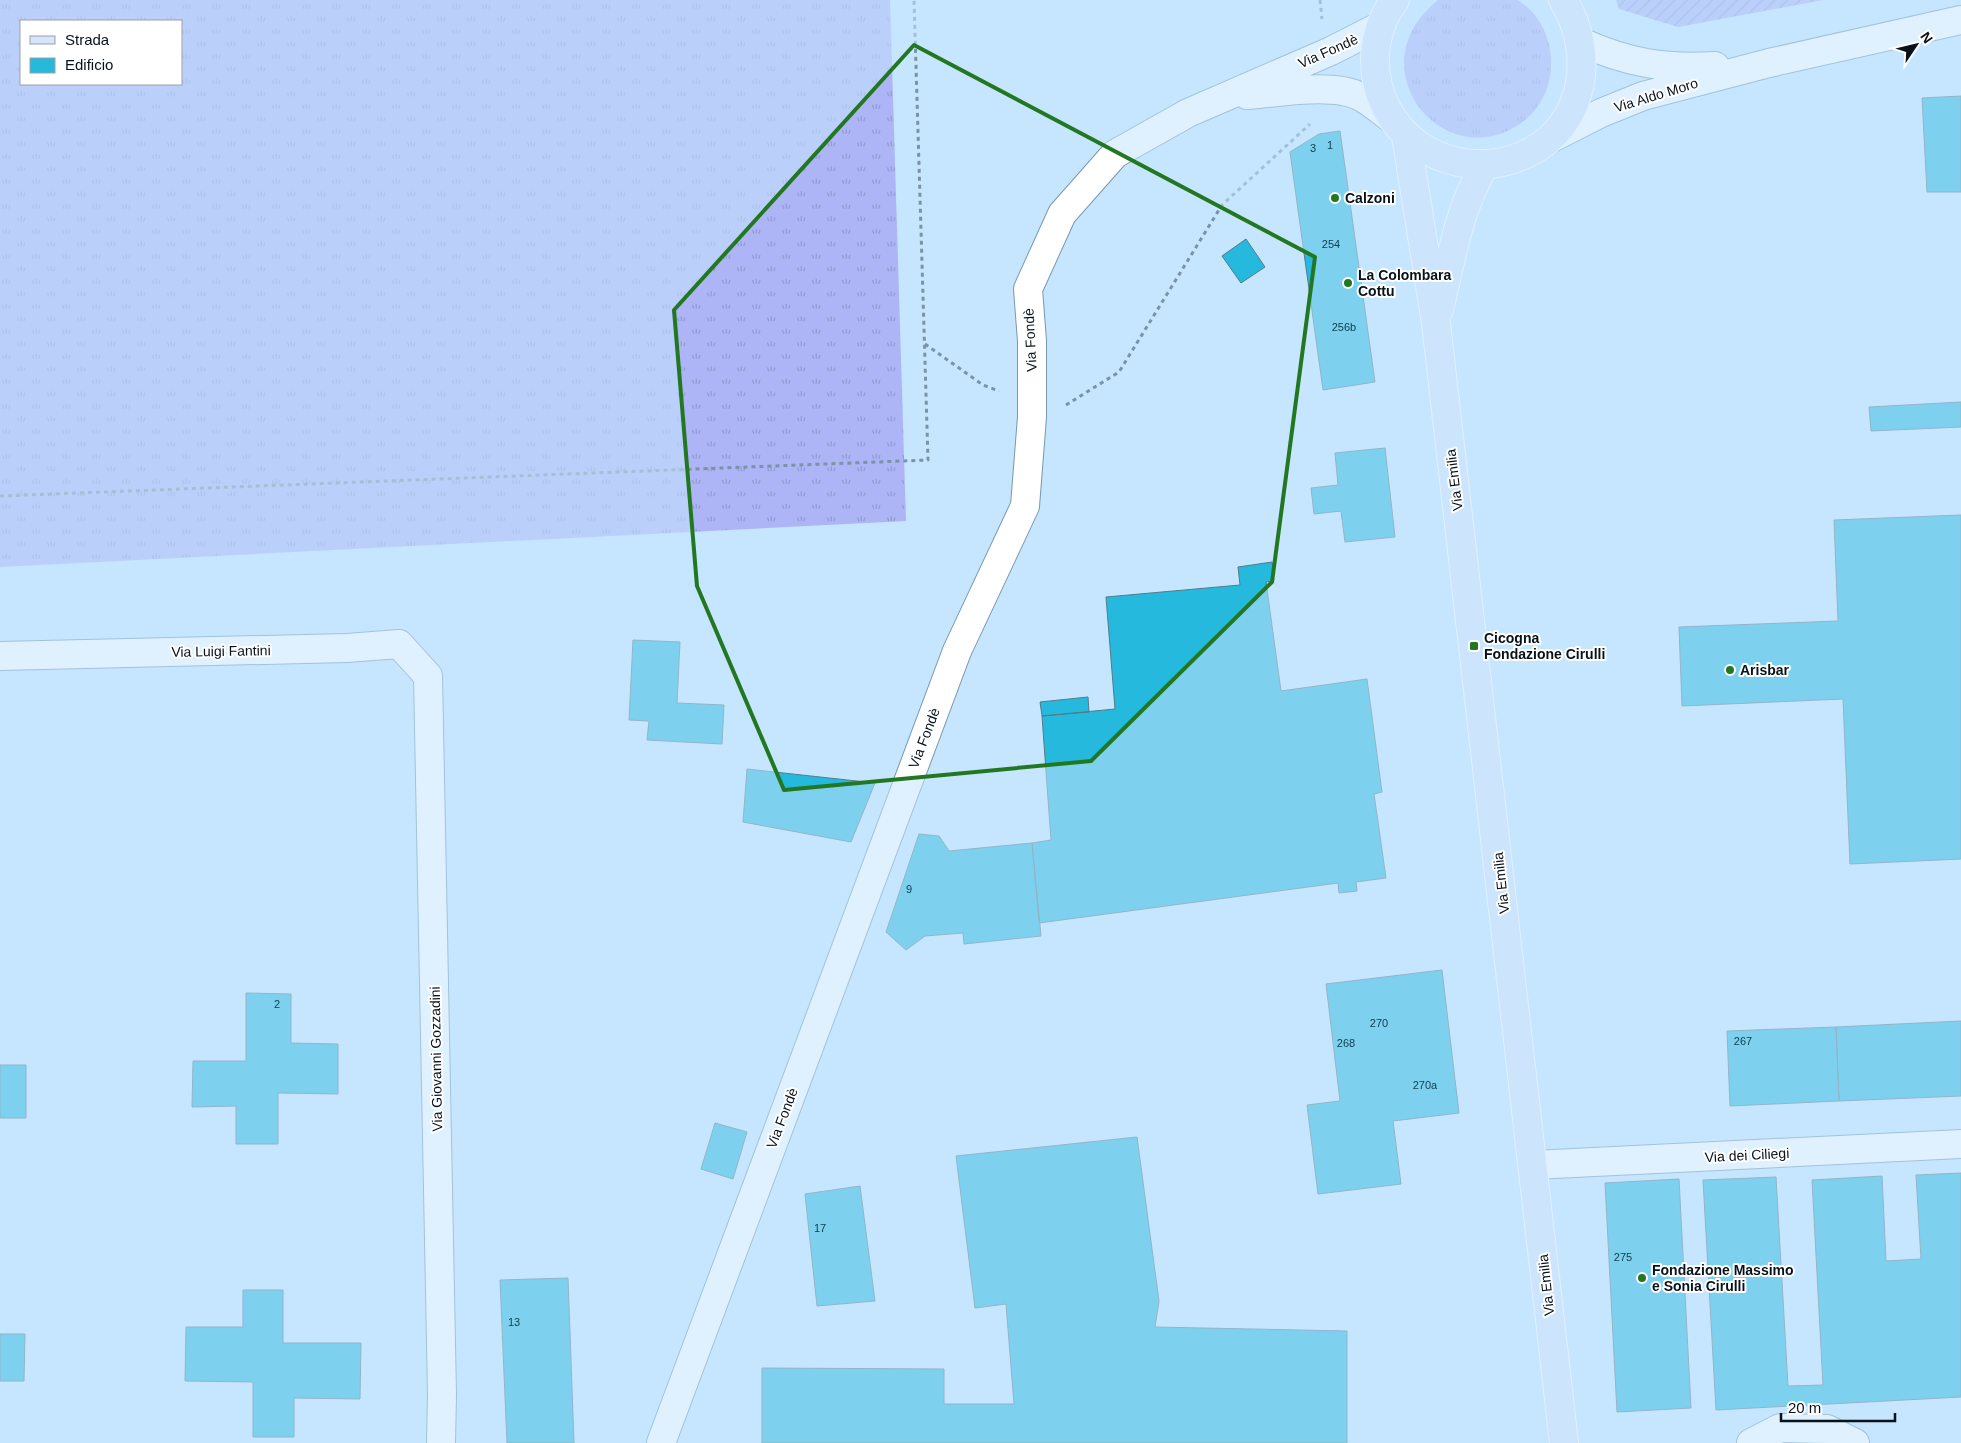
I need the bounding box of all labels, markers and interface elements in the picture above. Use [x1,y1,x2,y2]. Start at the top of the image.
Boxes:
legend [20,20,182,85]
north arrow [1891,20,1941,70]
text: N [1917,29,1936,46]
text: Strada [65,31,110,48]
street label: Via Fondè [1296,31,1360,71]
text: Edificio [65,56,113,73]
street label: Via Aldo Moro [1612,75,1700,115]
house number: 1 [1327,139,1333,151]
house number: 3 [1310,142,1316,154]
place label: Calzoni [1345,190,1395,206]
marker: Calzoni [1329,192,1341,204]
house number: 254 [1322,238,1340,250]
place label: La Colombara Cottu [1358,267,1452,299]
marker: La Colombara Cottu [1342,277,1354,289]
street label: Via Fondè [1020,308,1040,372]
house number: 256b [1332,321,1356,333]
street label: Via Emilia [1442,448,1466,512]
place label: Cicogna Fondazione Cirulli [1484,630,1605,662]
marker: Cicogna Fondazione Cirulli [1468,640,1480,652]
street label: Via Luigi Fantini [171,642,271,660]
place label: Arisbar [1740,662,1790,678]
marker: Arisbar [1724,664,1736,676]
street label: Via Fondè [905,705,943,771]
street label: Via Emilia [1490,851,1512,915]
house number: 9 [906,883,912,895]
street label: Via Giovanni Gozzadini [427,986,445,1132]
house number: 2 [274,998,280,1010]
house number: 270 [1370,1017,1388,1029]
house number: 267 [1734,1035,1752,1047]
house number: 268 [1337,1037,1355,1049]
house number: 270a [1413,1079,1438,1091]
street label: Via Fondè [763,1085,801,1151]
street label: Via dei Ciliegi [1704,1145,1790,1165]
house number: 17 [814,1222,826,1234]
house number: 275 [1614,1251,1632,1263]
street label: Via Emilia [1535,1253,1557,1317]
place label: Fondazione Massimo e Sonia Cirulli [1652,1262,1794,1294]
marker: Fondazione Massimo e Sonia Cirulli [1636,1272,1648,1284]
house number: 13 [508,1316,520,1328]
scale bar [1781,1390,1895,1422]
text: 20 m [1788,1399,1821,1416]

